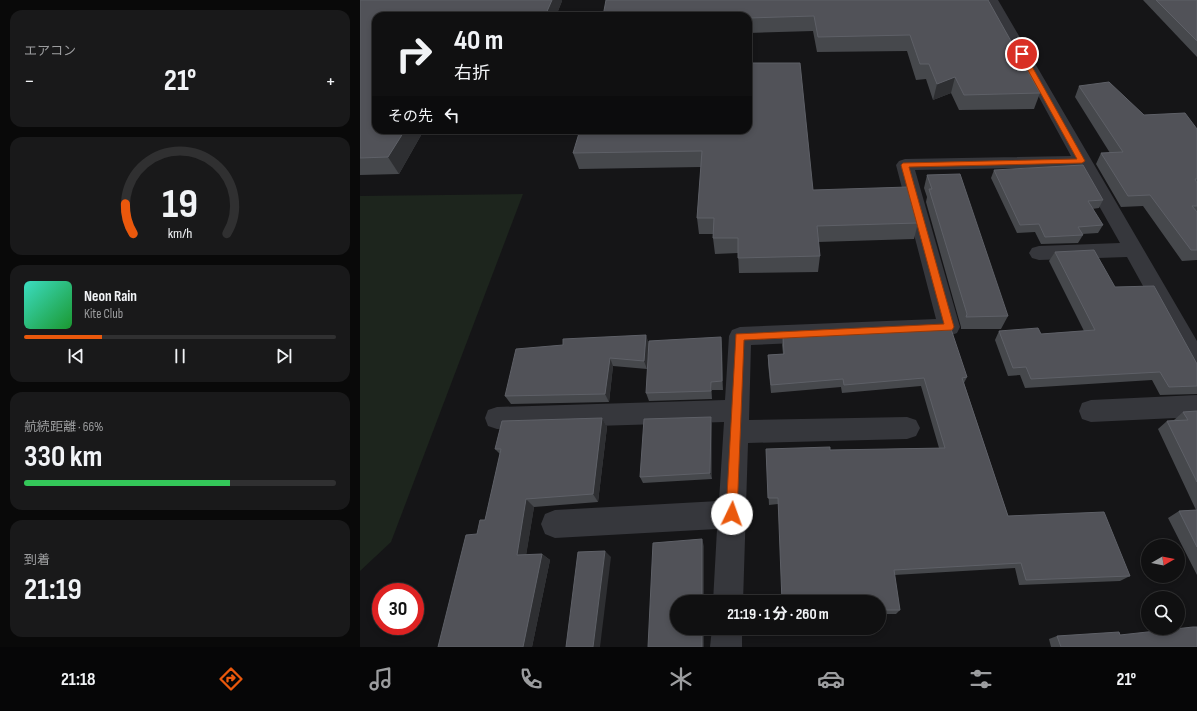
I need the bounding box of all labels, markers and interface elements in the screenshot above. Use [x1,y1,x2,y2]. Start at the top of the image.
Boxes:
text: 40 m [454,24,503,57]
icon: right [388,28,440,80]
pin [1005,37,1039,71]
text: エアコン [24,43,76,59]
icon: arrive [1011,43,1033,65]
text: 21° [164,63,196,99]
text: 右折 [454,63,490,84]
text: − [24,68,35,95]
text: + [325,68,336,95]
icon: left [441,104,463,126]
text: その先 [388,107,433,126]
text: 19 [162,180,198,229]
text: km/h [168,225,192,242]
text: Neon Rain [84,287,137,306]
text: Kite Club [84,306,123,322]
icon: previous [65,345,87,367]
icon: pause [169,345,191,367]
icon: next [273,345,295,367]
text: 航続距離 · 66% [24,419,104,435]
text: 330 km [24,439,102,475]
position arrow [711,493,753,535]
north arrow [1141,539,1185,583]
map controls [1141,539,1185,635]
text: 到着 [24,552,50,568]
text: 21:19 [24,572,82,608]
speed limit sign: 30 [372,583,424,635]
button: search [1141,591,1185,635]
text: 21:19 · 1 分 · 260 m [727,605,829,624]
icon: directions [217,665,245,693]
icon: music [367,665,395,693]
icon: phone [517,665,545,693]
icon: climate [667,665,695,693]
icon: car [817,665,845,693]
icon: filters [967,665,995,693]
text: 21:18 [61,669,95,690]
text: 21° [1116,669,1136,690]

